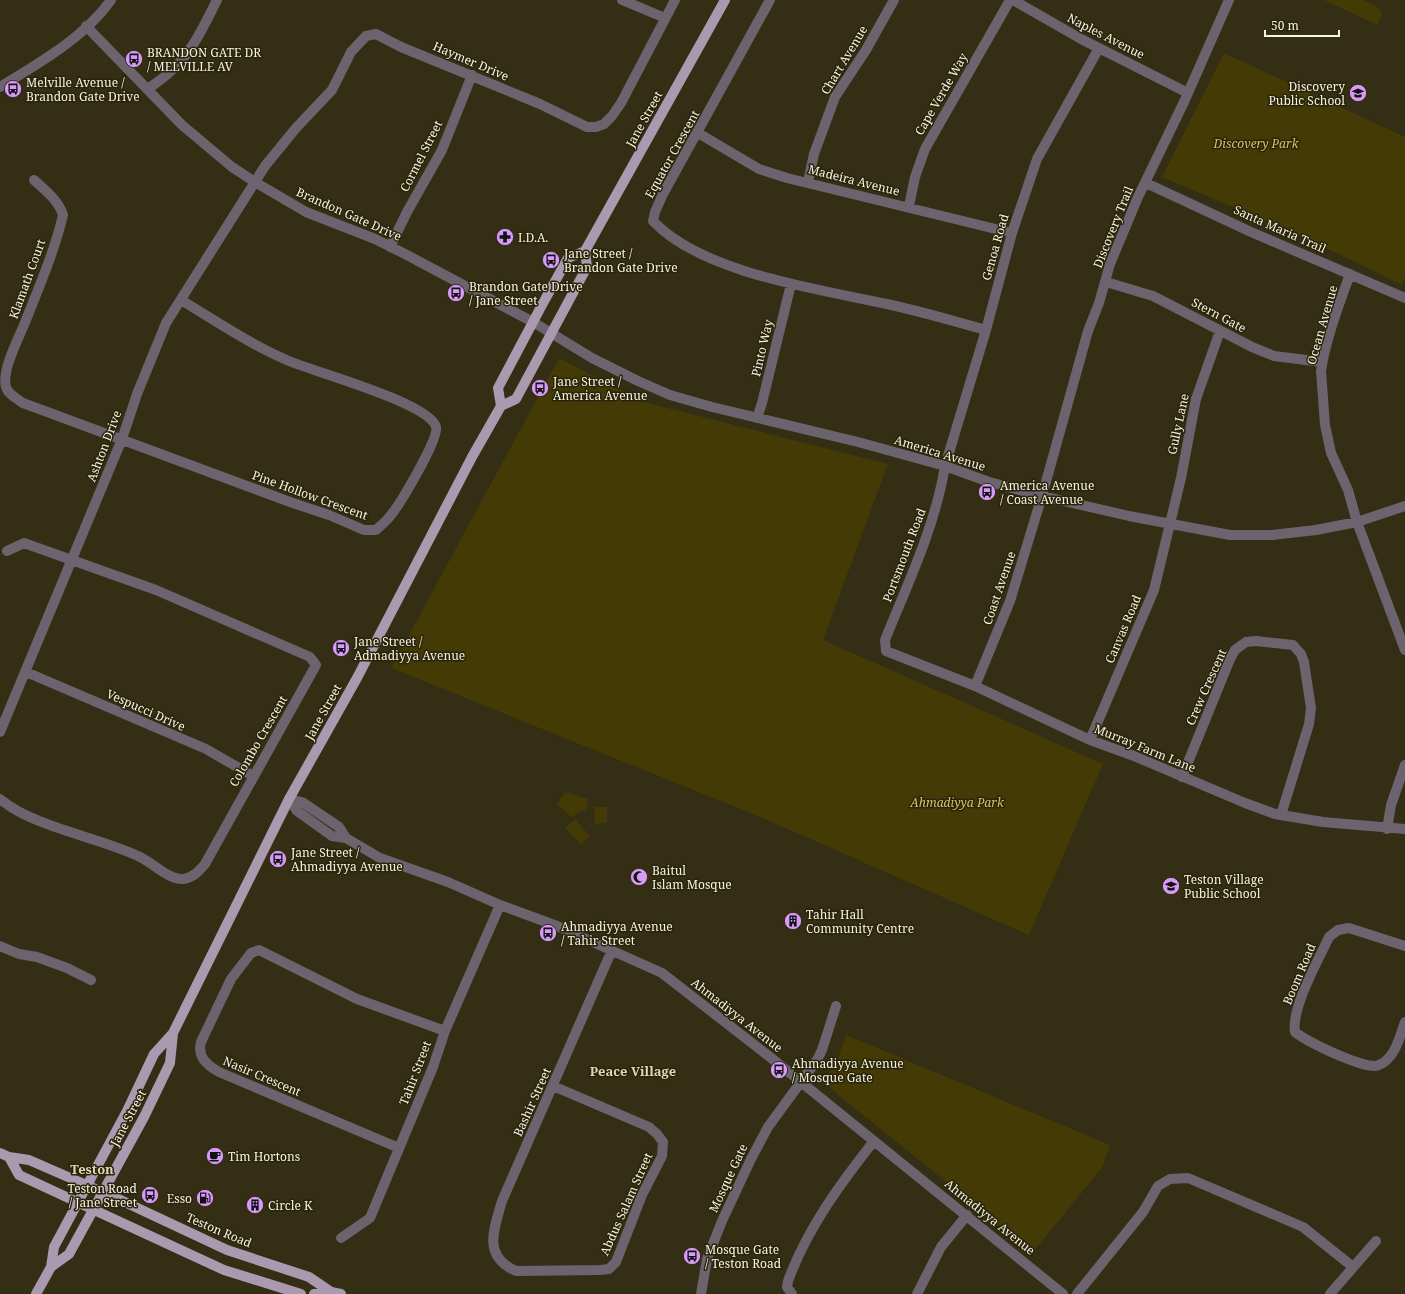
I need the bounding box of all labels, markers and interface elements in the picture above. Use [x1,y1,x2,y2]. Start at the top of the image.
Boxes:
street label: Naples Avenue [1064,9,1148,63]
scale bar [1265,12,1339,38]
text: 50 m [1271,17,1299,34]
street label: Chart Avenue [817,22,871,98]
street label: Haymer Drive [430,37,512,85]
place label: BRANDON GATE DR / MELVILLE AV [147,44,261,75]
bus stop icon: BRANDON GATE DR / MELVILLE AV [124,49,144,69]
street label: Cape Verde Way [911,50,972,138]
place label: Melville Avenue / Brandon Gate Drive [26,74,140,105]
place label: Discovery Public School [1269,78,1345,109]
bus stop icon: Melville Avenue / Brandon Gate Drive [3,79,23,99]
school or university icon: Discovery Public School [1348,83,1368,103]
street label: Jane Street [621,88,666,151]
street label: Equator Crescent [641,107,703,201]
street label: Cormel Street [396,117,446,195]
park label: Discovery Park [1213,135,1300,152]
street label: Madeira Avenue [806,160,902,200]
street label: Brandon Gate Drive [294,183,404,245]
street label: Discovery Trail [1089,183,1137,270]
street label: Santa Maria Trail [1231,201,1329,257]
street label: Genoa Road [977,211,1013,282]
pharmacy icon: I.D.A. [495,227,515,247]
place label: I.D.A. [518,229,548,246]
street label: Klamath Court [5,237,49,321]
place label: Jane Street / Brandon Gate Drive [563,245,678,276]
bus stop icon: Jane Street / Brandon Gate Drive [541,250,561,270]
place label: Brandon Gate Drive / Jane Street [469,278,583,309]
bus stop icon: Brandon Gate Drive / Jane Street [446,283,466,303]
street label: Ocean Avenue [1303,283,1341,367]
street label: Stern Gate [1189,293,1249,337]
street label: Pinto Way [747,318,777,378]
place label: Jane Street / America Avenue [552,373,647,404]
bus stop icon: Jane Street / America Avenue [530,378,550,398]
street label: Gully Lane [1163,392,1193,456]
street label: Ashton Drive [83,408,125,484]
street label: America Avenue [892,431,988,475]
street label: Pine Hollow Crescent [250,466,370,524]
place label: America Avenue / Coast Avenue [1000,477,1094,508]
bus stop icon: America Avenue / Coast Avenue [977,482,997,502]
street label: Portsmouth Road [878,505,930,604]
street label: Coast Avenue [978,549,1020,627]
street label: Canvas Road [1101,591,1145,666]
place label: Jane Street / Admadiyya Avenue [353,633,465,664]
bus stop icon: Jane Street / Admadiyya Avenue [331,638,351,658]
street label: Crew Crescent [1182,646,1230,728]
street label: Jane Street [300,681,345,744]
street label: Vespucci Drive [104,685,188,735]
street label: Colombo Crescent [225,692,291,790]
street label: Murray Farm Lane [1092,720,1198,776]
park label: Ahmadiyya Park [909,794,1005,811]
place label: Jane Street / Ahmadiyya Avenue [290,844,403,875]
bus stop icon: Jane Street / Ahmadiyya Avenue [268,849,288,869]
place label: Baitul Islam Mosque [652,862,732,893]
mosque icon: Baitul Islam Mosque [629,867,649,887]
place label: Teston Village Public School [1184,871,1264,902]
school or university icon: Teston Village Public School [1161,876,1181,896]
place label: Tahir Hall Community Centre [806,906,914,937]
building icon: Tahir Hall Community Centre [783,911,803,931]
place label: Ahmadiyya Avenue / Tahir Street [561,918,673,949]
bus stop icon: Ahmadiyya Avenue / Tahir Street [538,923,558,943]
street label: Boom Road [1278,940,1320,1007]
street label: Ahmadiyya Avenue [688,974,786,1056]
street label: Tahir Street [395,1038,435,1108]
street label: Nasir Crescent [220,1052,304,1100]
place label: Ahmadiyya Avenue / Mosque Gate [792,1055,904,1086]
bus stop icon: Ahmadiyya Avenue / Mosque Gate [769,1060,789,1080]
district label: Peace Village [590,1062,676,1080]
street label: Bashir Street [509,1065,555,1139]
street label: Jane Street [106,1087,150,1150]
street label: Mosque Gate [705,1141,751,1215]
cafe icon: Tim Hortons [205,1146,225,1166]
place label: Tim Hortons [228,1148,300,1165]
street label: Abdus Salam Street [596,1150,656,1258]
district label: Teston [70,1160,114,1178]
street label: Ahmadiyya Avenue [941,1175,1039,1259]
place label: Teston Road / Jane Street [67,1180,138,1211]
bus stop icon: Teston Road / Jane Street [140,1185,160,1205]
fuel station icon: Esso [195,1188,215,1208]
place label: Esso [167,1190,192,1207]
building icon: Circle K [245,1195,265,1215]
place label: Circle K [268,1197,313,1214]
street label: Teston Road [184,1209,255,1252]
place label: Mosque Gate / Teston Road [705,1241,782,1272]
bus stop icon: Mosque Gate / Teston Road [682,1246,702,1266]

